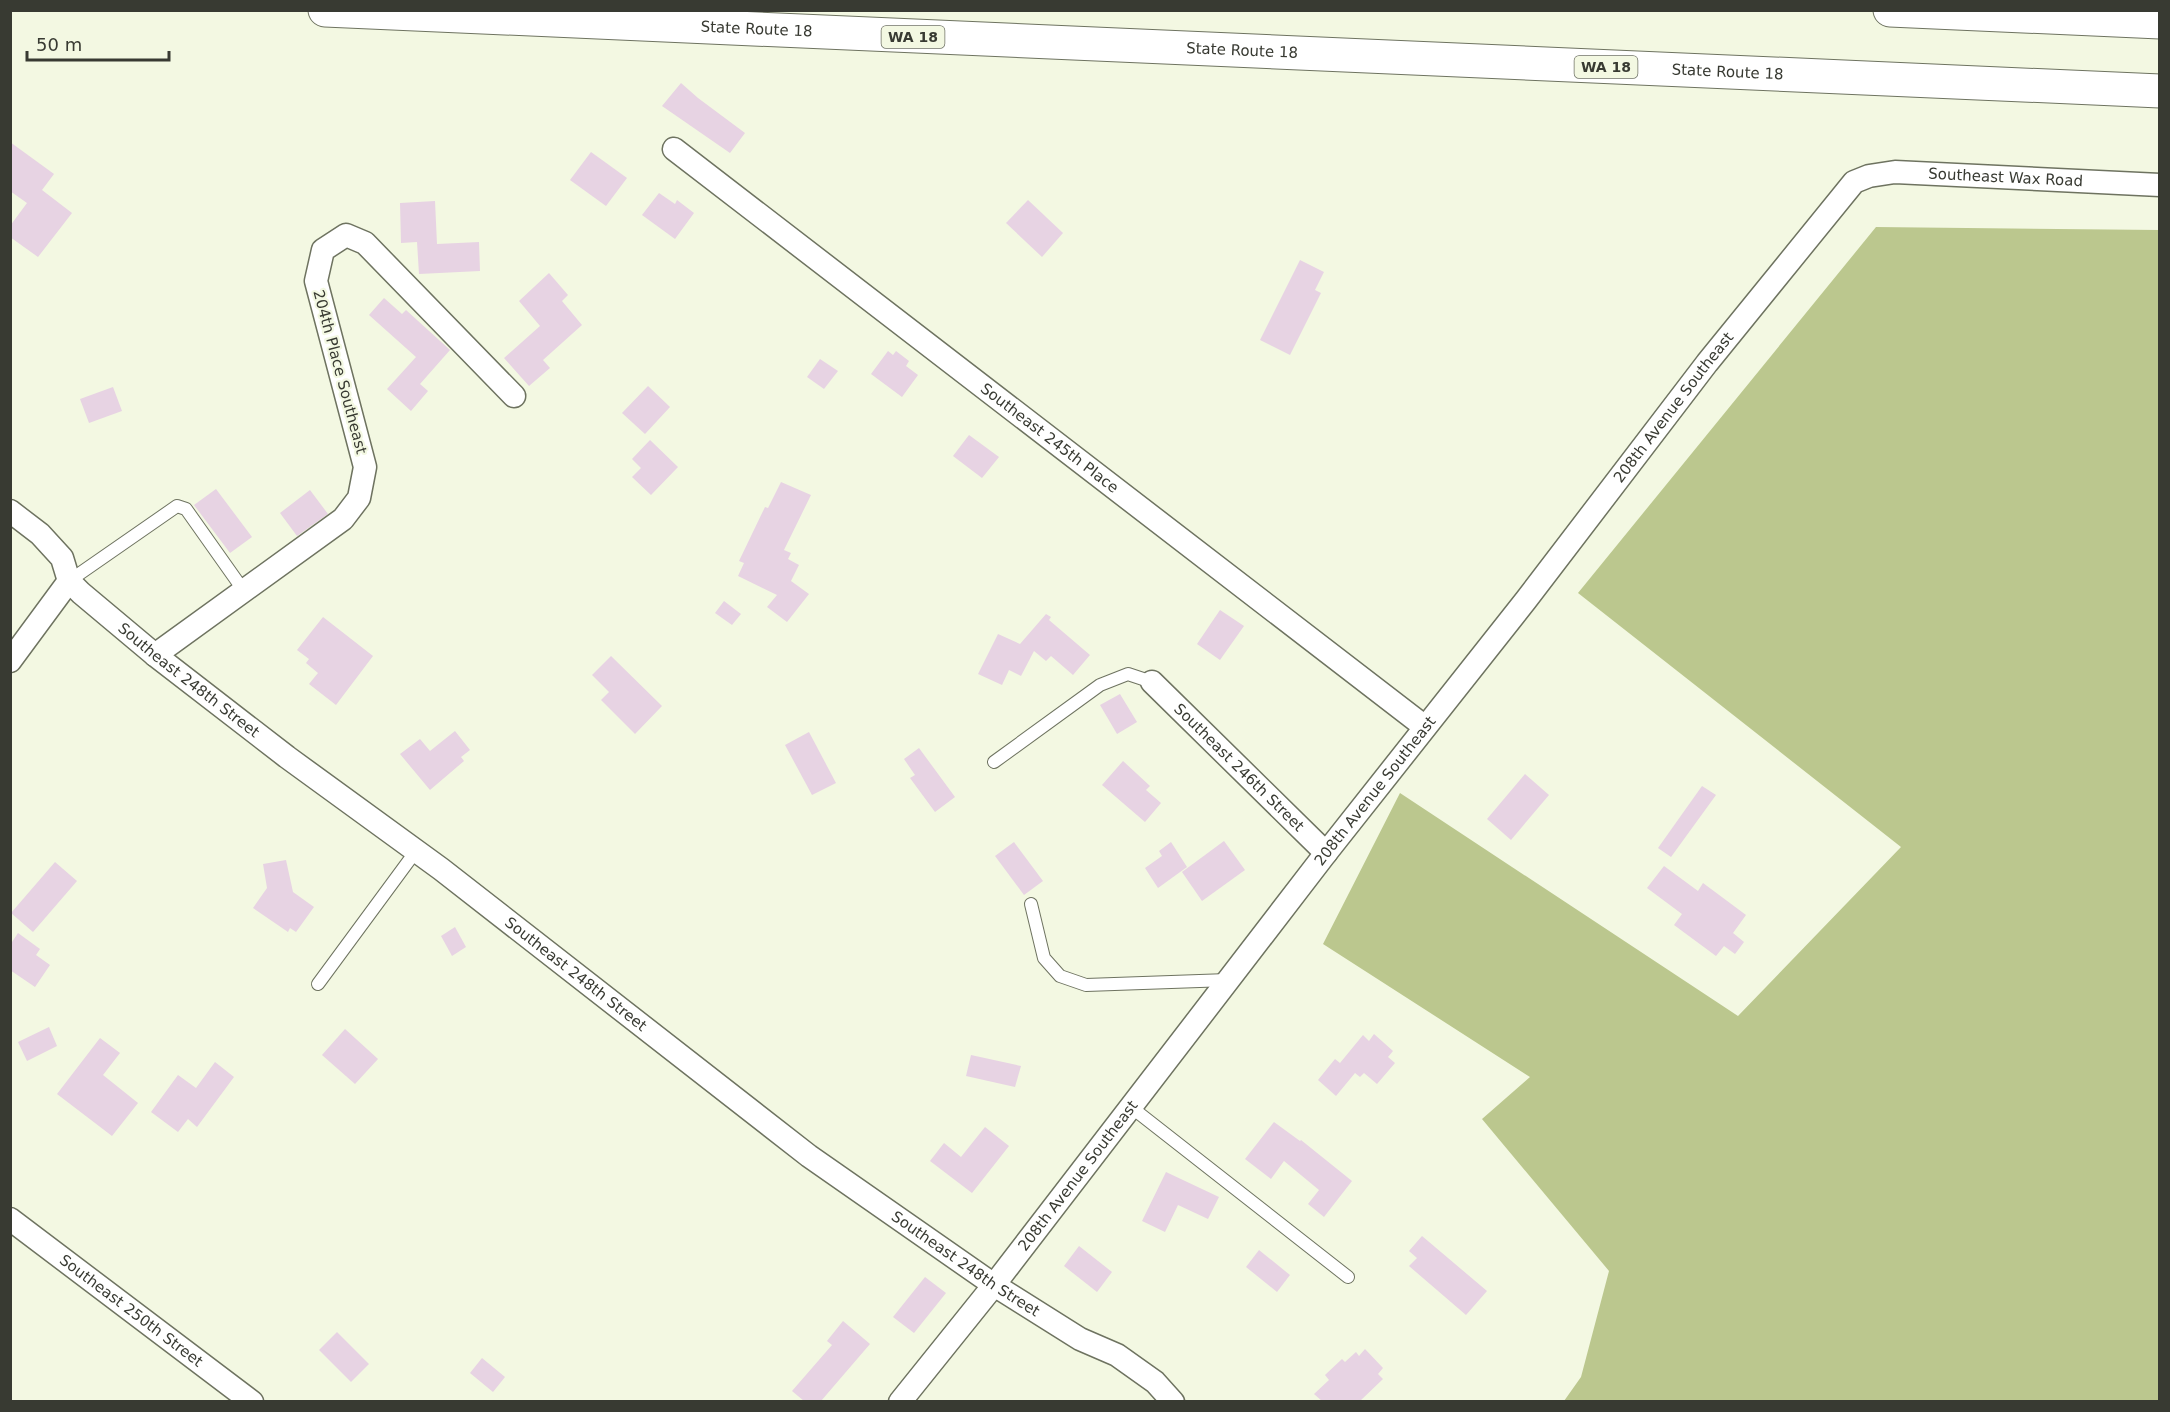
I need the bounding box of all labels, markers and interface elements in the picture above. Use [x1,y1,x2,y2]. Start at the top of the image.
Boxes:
street label: State Route 18 [700,18,813,41]
scale bar [27,24,170,62]
road number: WA 18 [882,26,944,48]
text: 50 m [36,34,82,55]
street label: State Route 18 [1186,39,1298,62]
road number: WA 18 [1574,56,1638,78]
street label: State Route 18 [1671,60,1784,83]
street label: Southeast Wax Road [1928,165,2083,190]
street label: 204th Place Southeast [309,288,371,456]
street label: 208th Avenue Southeast [1610,329,1737,486]
street label: Southeast 245th Place [977,379,1122,497]
street label: Southeast 248th Street [114,619,263,741]
street label: Southeast 246th Street [1170,700,1308,835]
street label: 208th Avenue Southeast [1311,713,1440,869]
street label: Southeast 248th Street [501,913,650,1035]
street label: 208th Avenue Southeast [1014,1097,1142,1255]
street label: Southeast 248th Street [888,1207,1043,1320]
street label: Southeast 250th Street [56,1251,207,1371]

